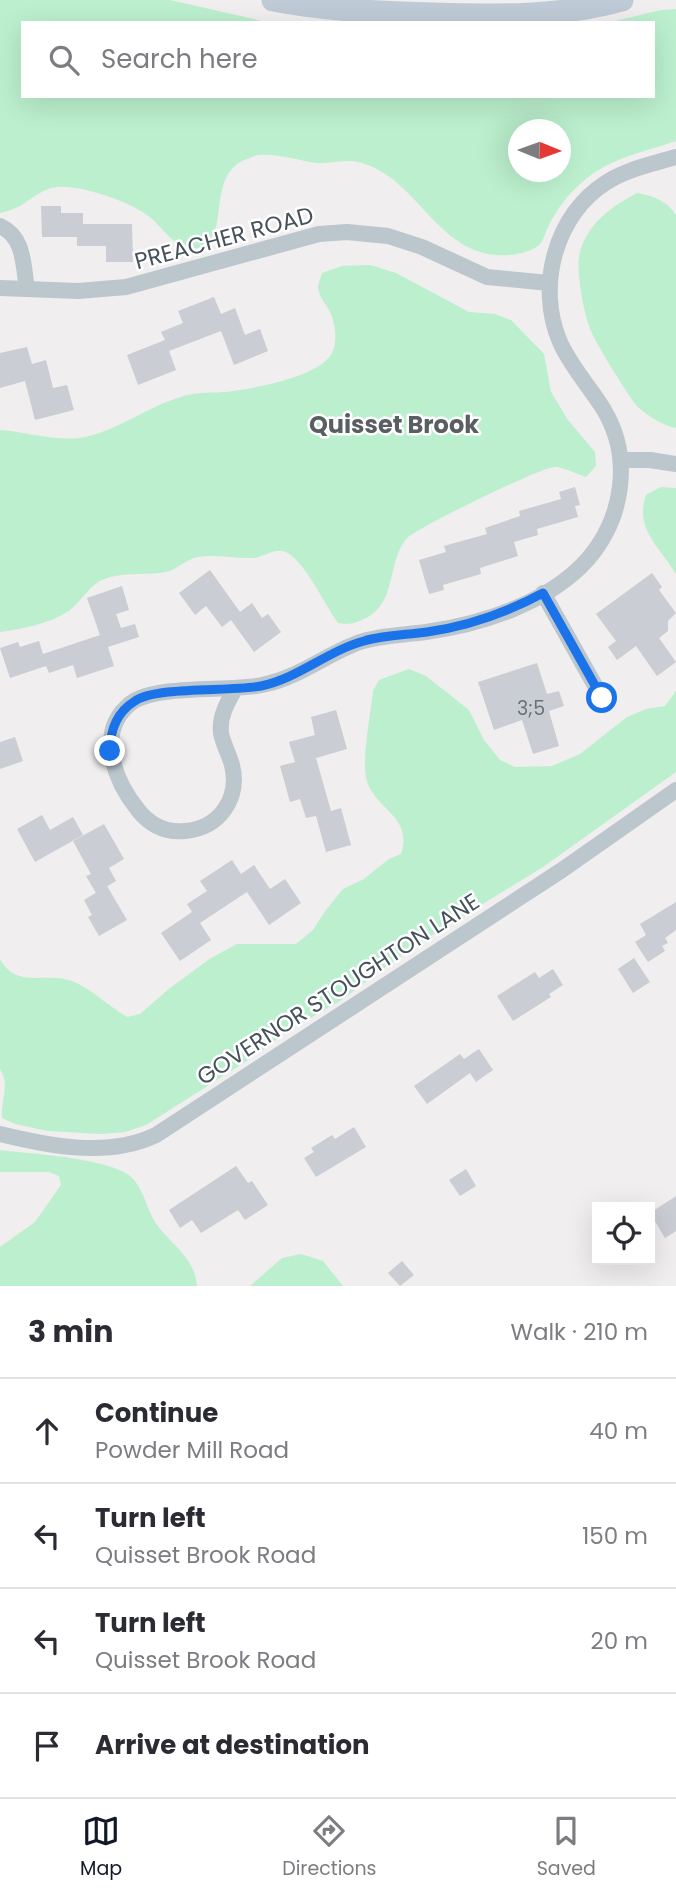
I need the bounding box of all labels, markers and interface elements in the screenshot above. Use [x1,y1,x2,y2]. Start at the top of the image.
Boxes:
search box [21,21,655,98]
icon: search [45,41,83,79]
text: Search here [101,41,258,77]
north arrow [508,119,571,182]
street label: PREACHER ROAD [131,199,317,277]
district label: Quisset Brook [309,408,479,441]
route start [586,682,617,713]
house number: 3;5 [517,695,545,722]
route end [94,735,125,766]
street label: GOVERNOR STOUGHTON LANE [190,885,486,1093]
map controls [592,1202,655,1265]
button: locate [592,1202,655,1265]
text: 3 min [28,1310,113,1353]
text: Walk · 210 m [510,1316,648,1348]
text: Continue [95,1395,218,1431]
icon: ahead [28,1412,66,1450]
text: 40 m [589,1415,648,1447]
text: Powder Mill Road [95,1434,289,1466]
text: Turn left [95,1500,206,1536]
icon: left [28,1517,66,1555]
text: 150 m [582,1520,648,1552]
text: Quisset Brook Road [95,1539,316,1571]
text: Turn left [95,1605,206,1641]
icon: left [28,1622,66,1660]
text: 20 m [590,1625,648,1657]
text: Quisset Brook Road [95,1644,316,1676]
icon: arrive [28,1727,66,1765]
text: Arrive at destination [95,1727,370,1763]
tab: Map [80,1812,122,1883]
tab: Directions [282,1812,377,1883]
tab: Saved [537,1812,596,1883]

